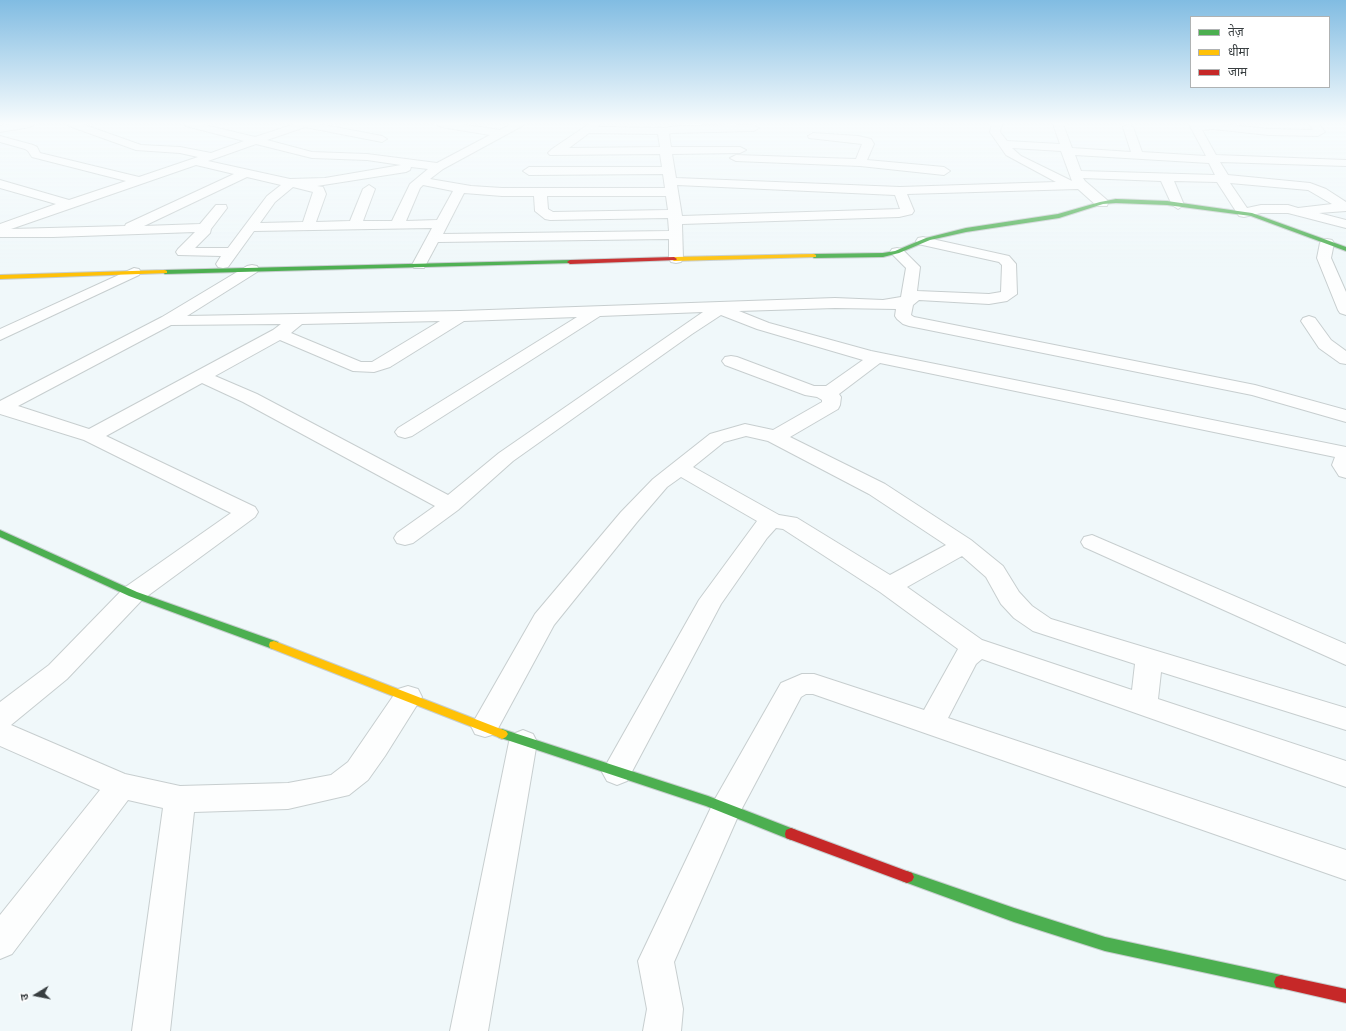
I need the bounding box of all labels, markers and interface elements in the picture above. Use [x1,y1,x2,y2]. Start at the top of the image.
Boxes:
legend [1190,16,1330,88]
text: तेज़ [1228,24,1244,39]
text: धीमा [1228,44,1249,59]
text: जाम [1228,64,1247,79]
north arrow [16,975,56,1015]
text: उ [17,993,31,1001]

